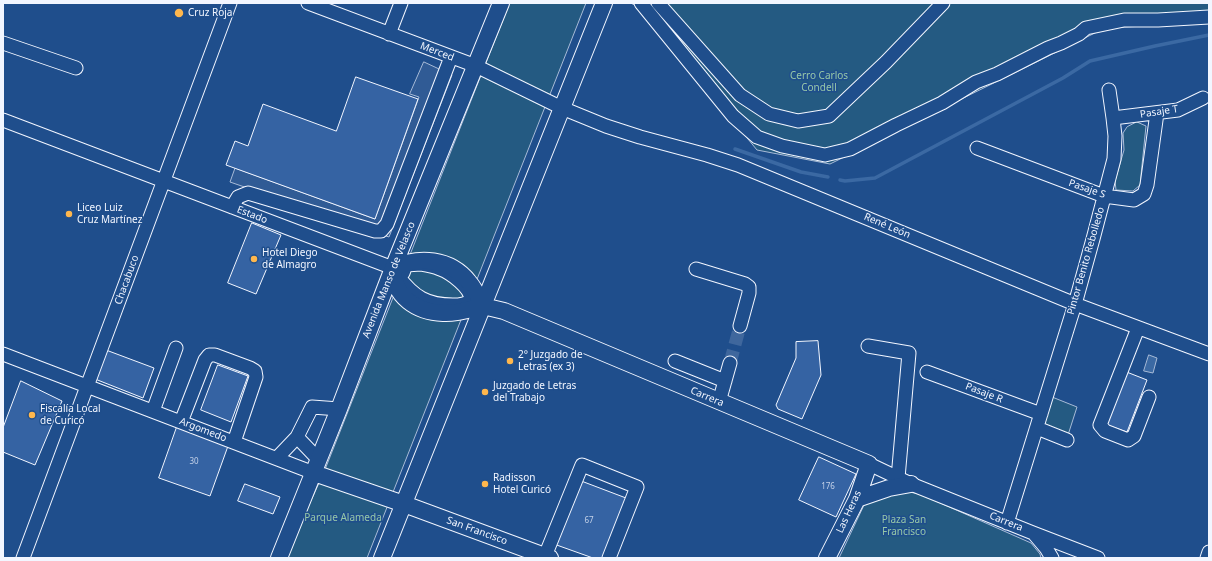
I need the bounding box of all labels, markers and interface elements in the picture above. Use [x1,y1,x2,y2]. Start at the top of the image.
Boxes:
marker: Cruz Roja [173,7,185,19]
place label: Cruz Roja [188,7,232,19]
street label: Merced [418,40,456,64]
park label: Cerro Carlos Condell [790,70,848,94]
street label: Pasaje T [1139,103,1179,121]
street label: Pasaje S [1067,177,1107,201]
place label: Liceo Luiz Cruz Martínez [77,202,142,226]
street label: Estado [235,204,269,226]
street label: Pintor Benito Rebolledo [1065,206,1107,316]
marker: Liceo Luiz Cruz Martínez [64,209,74,219]
street label: René León [862,211,912,241]
street label: Avenida Manso de Velasco [360,220,418,340]
place label: Hotel Diego de Almagro [262,247,318,270]
street label: Chacabuco [113,254,141,306]
marker: Hotel Diego de Almagro [249,254,259,264]
place label: 2° Juzgado de Letras (ex 3) [518,349,583,372]
marker: 2° Juzgado de Letras (ex 3) [505,356,515,366]
place label: Juzgado de Letras del Trabajo [493,380,576,404]
street label: Pasaje R [964,380,1004,406]
street label: Carrera [688,385,726,409]
marker: Juzgado de Letras del Trabajo [480,387,490,397]
place label: Fiscalía Local de Curicó [40,403,101,426]
marker: Fiscalía Local de Curicó [27,410,37,420]
street label: Argomedo [178,415,228,445]
house number: 30 [189,457,199,467]
place label: Radisson Hotel Curicó [493,472,551,496]
marker: Radisson Hotel Curicó [480,479,490,489]
house number: 176 [821,482,835,492]
street label: Las Heras [834,489,864,535]
street label: Carrera [987,510,1025,534]
park label: Parque Alameda [304,512,382,524]
street label: San Francisco [445,514,509,548]
park label: Plaza San Francisco [882,514,926,538]
house number: 67 [584,516,594,526]

